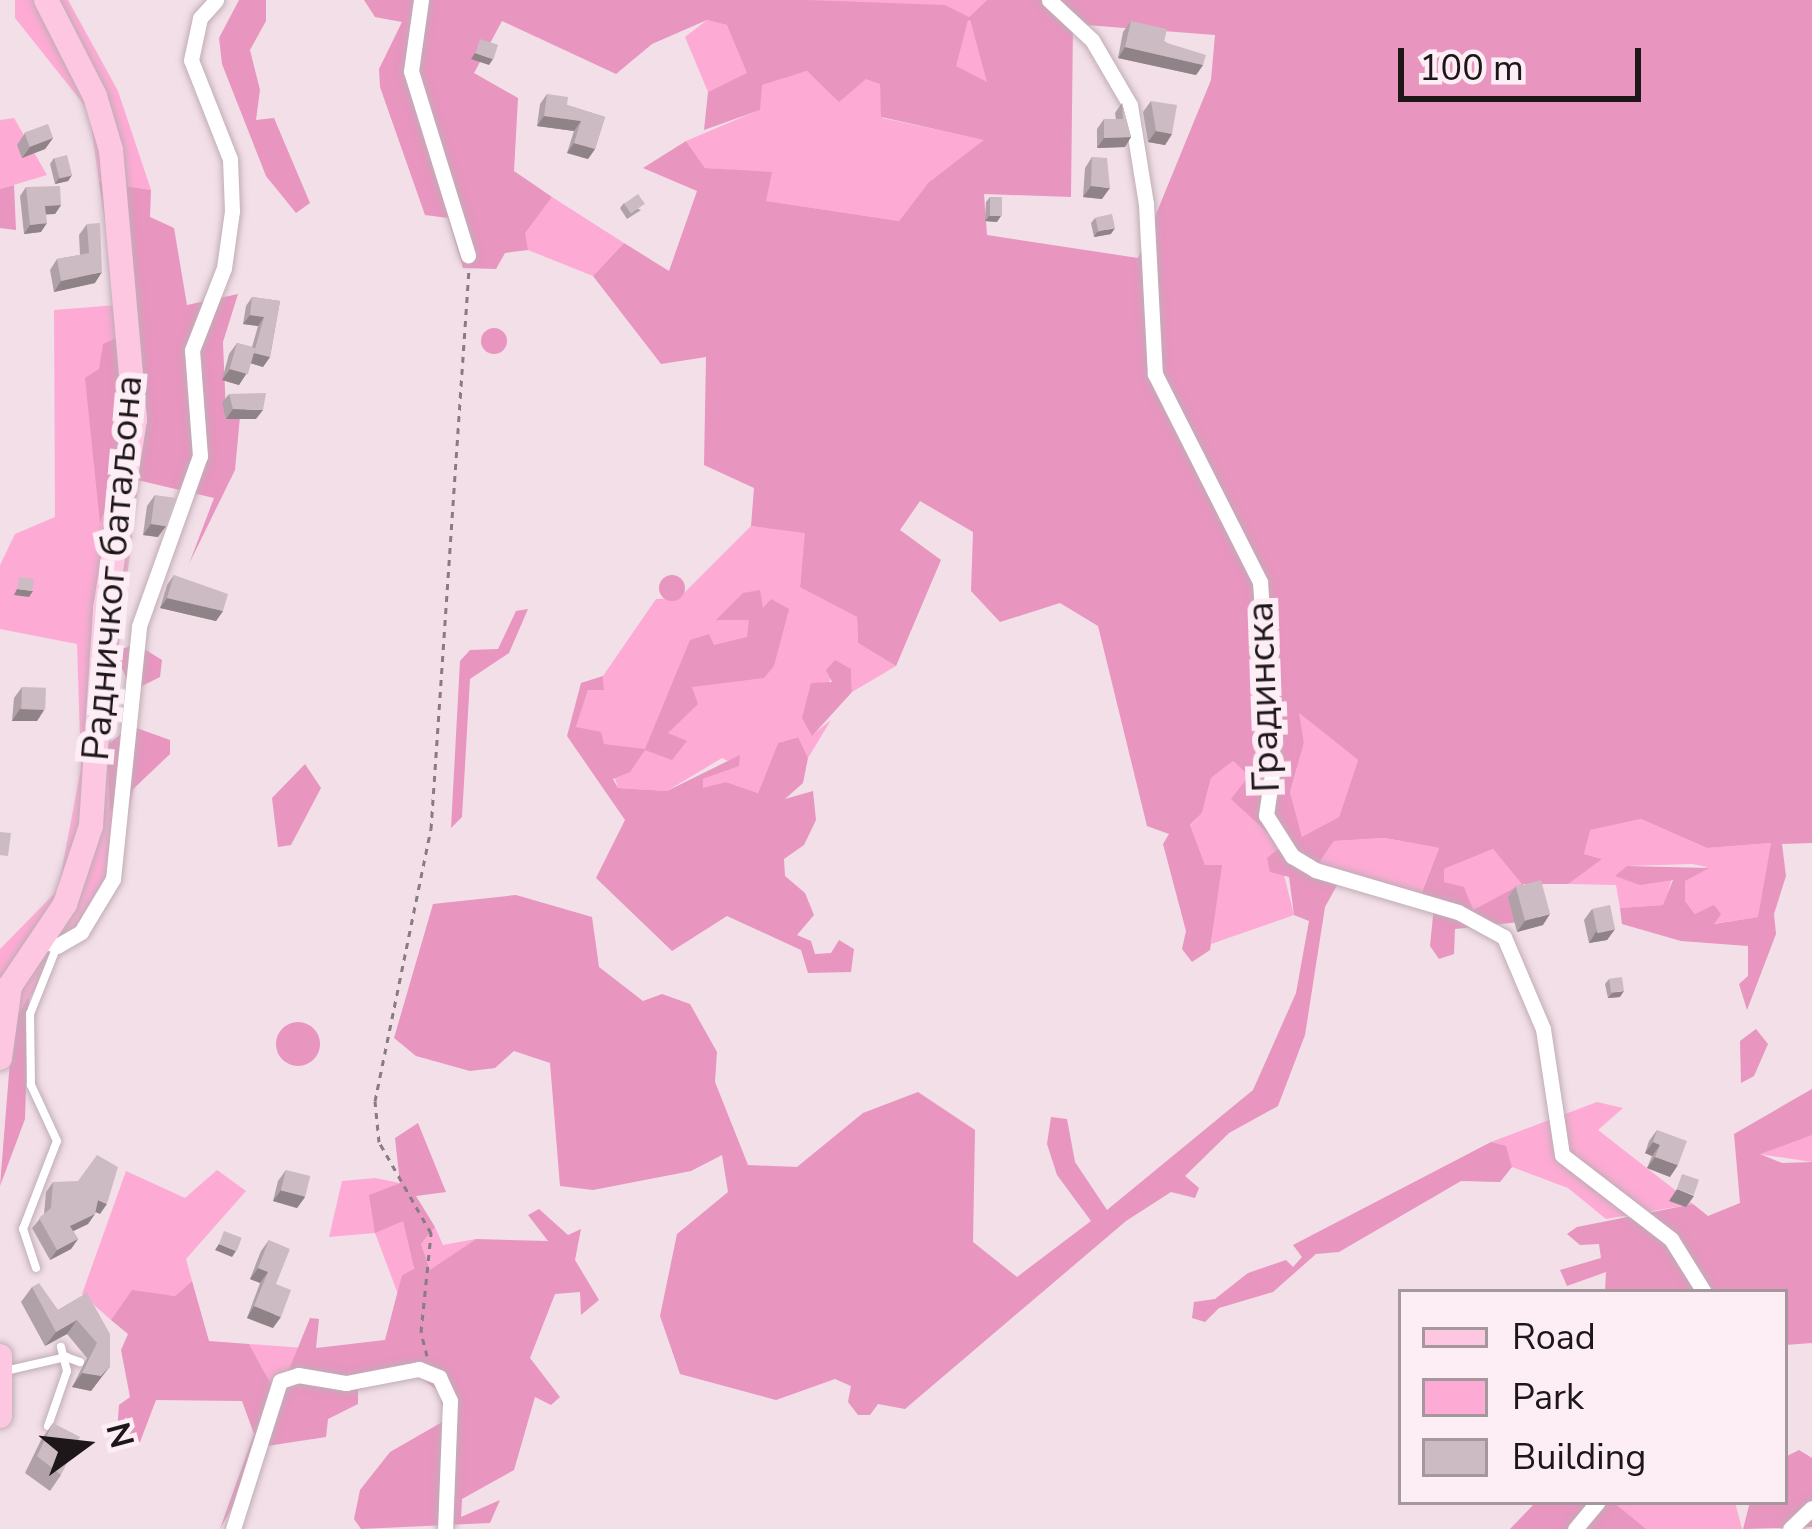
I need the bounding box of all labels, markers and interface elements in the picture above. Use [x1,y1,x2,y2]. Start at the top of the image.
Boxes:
scale bar [1404,24,1647,98]
text: 100 m [1419,44,1524,93]
street label: Радничког батаљона [73,373,153,763]
street label: Градинска [1237,601,1291,793]
legend [1398,1289,1788,1505]
text: Road [1512,1313,1596,1362]
text: Park [1512,1373,1584,1422]
north arrow [24,1385,144,1505]
text: N [94,1418,144,1453]
text: Building [1512,1433,1646,1482]

